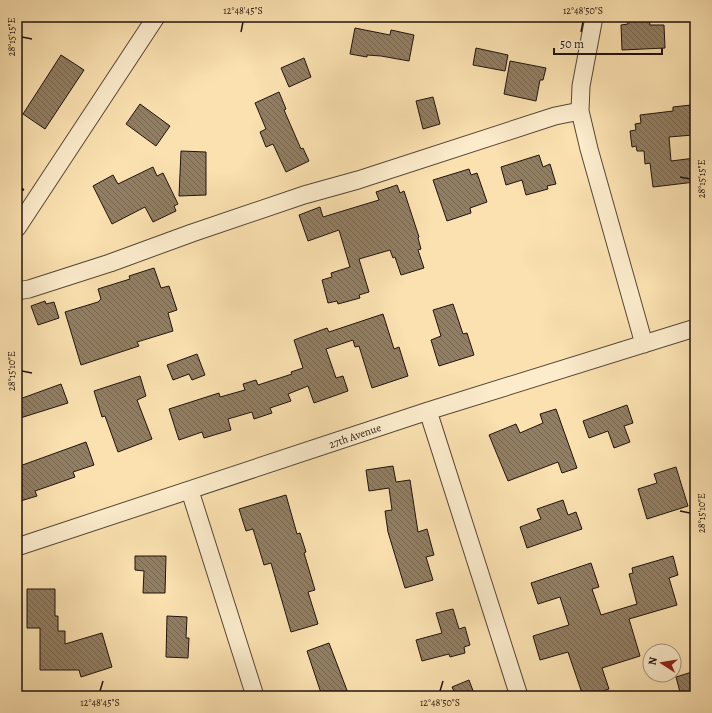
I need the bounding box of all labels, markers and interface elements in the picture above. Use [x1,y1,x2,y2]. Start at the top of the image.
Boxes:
text: 12°48'45"S [223,4,263,17]
text: 12°48'50"S [563,4,603,17]
text: 28°15'15"E [5,18,18,56]
scale bar [554,30,662,56]
text: 50 m [560,36,584,52]
text: 28°15'15"E [695,160,708,198]
text: 28°15'10"E [5,351,18,391]
street label: 27th Avenue [327,420,383,452]
text: 28°15'10"E [695,493,708,533]
north arrow [642,643,682,683]
text: N [645,656,661,667]
text: 12°48'45"S [80,696,120,709]
text: 12°48'50"S [420,696,460,709]

